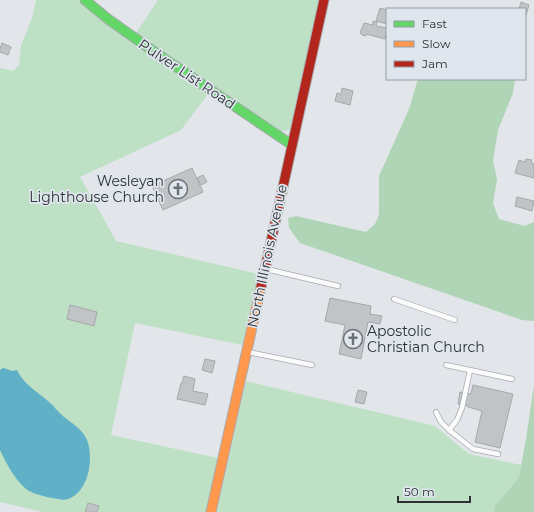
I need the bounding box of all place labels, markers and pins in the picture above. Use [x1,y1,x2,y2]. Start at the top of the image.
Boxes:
place label: Wesleyan Lighthouse Church [29,172,164,206]
church icon: Wesleyan Lighthouse Church [167,178,189,200]
place label: Apostolic Christian Church [367,322,485,356]
church icon: Apostolic Christian Church [342,328,364,350]

